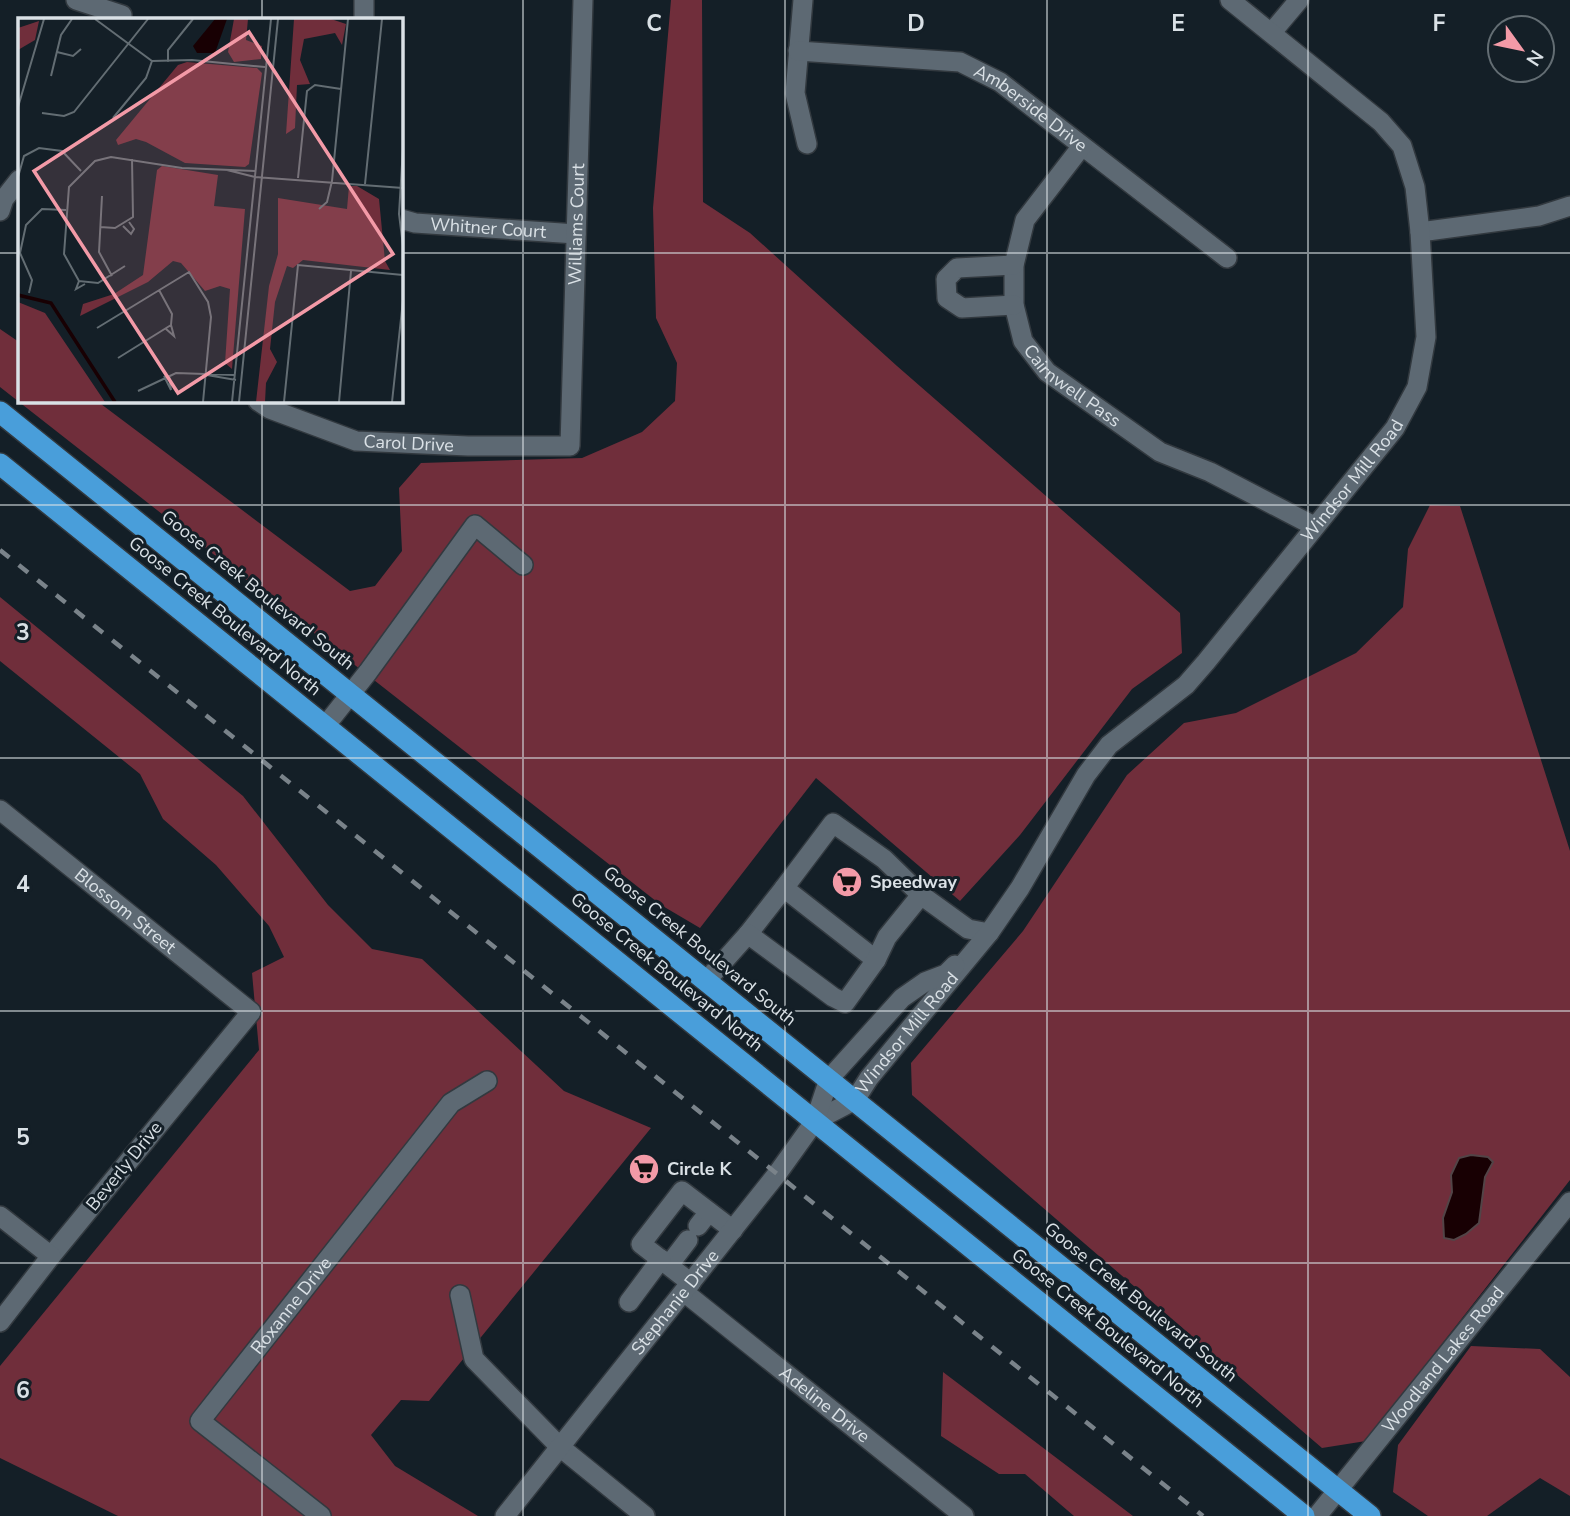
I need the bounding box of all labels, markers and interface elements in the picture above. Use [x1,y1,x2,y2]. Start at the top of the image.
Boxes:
text: C [646,8,662,39]
text: D [907,8,925,39]
text: E [1171,8,1185,39]
text: F [1433,8,1446,39]
north arrow [1486,14,1556,84]
inset map [18,18,402,402]
text: N [1520,45,1549,71]
street label: Amberside Drive [970,59,1092,157]
street label: Williams Court [563,162,590,286]
street label: Whitner Court [429,212,548,244]
street label: Cairnwell Pass [1018,339,1126,433]
street label: Windsor Mill Road [1296,415,1409,547]
street label: Carol Drive [363,429,454,457]
street label: Goose Creek Boulevard South [156,505,360,675]
street label: Goose Creek Boulevard North [124,531,326,701]
text: 3 [16,617,30,648]
street label: Goose Creek Boulevard South [598,861,802,1031]
street label: Blossom Street [70,863,182,960]
supermarket icon: Speedway [830,865,864,899]
text: 4 [16,869,30,900]
place label: Speedway [870,870,957,894]
street label: Goose Creek Boulevard North [566,887,768,1057]
street label: Windsor Mill Road [850,967,964,1099]
street label: Beverly Drive [81,1116,167,1216]
text: 5 [16,1122,30,1153]
supermarket icon: Circle K [627,1152,661,1186]
place label: Circle K [667,1157,732,1181]
street label: Goose Creek Boulevard South [1039,1217,1243,1387]
street label: Goose Creek Boulevard North [1007,1243,1209,1413]
street label: Stephanie Drive [626,1245,724,1360]
street label: Roxanne Drive [245,1252,337,1359]
street label: Woodland Lakes Road [1377,1281,1510,1438]
street label: Adeline Drive [774,1361,875,1448]
text: 6 [16,1375,30,1406]

